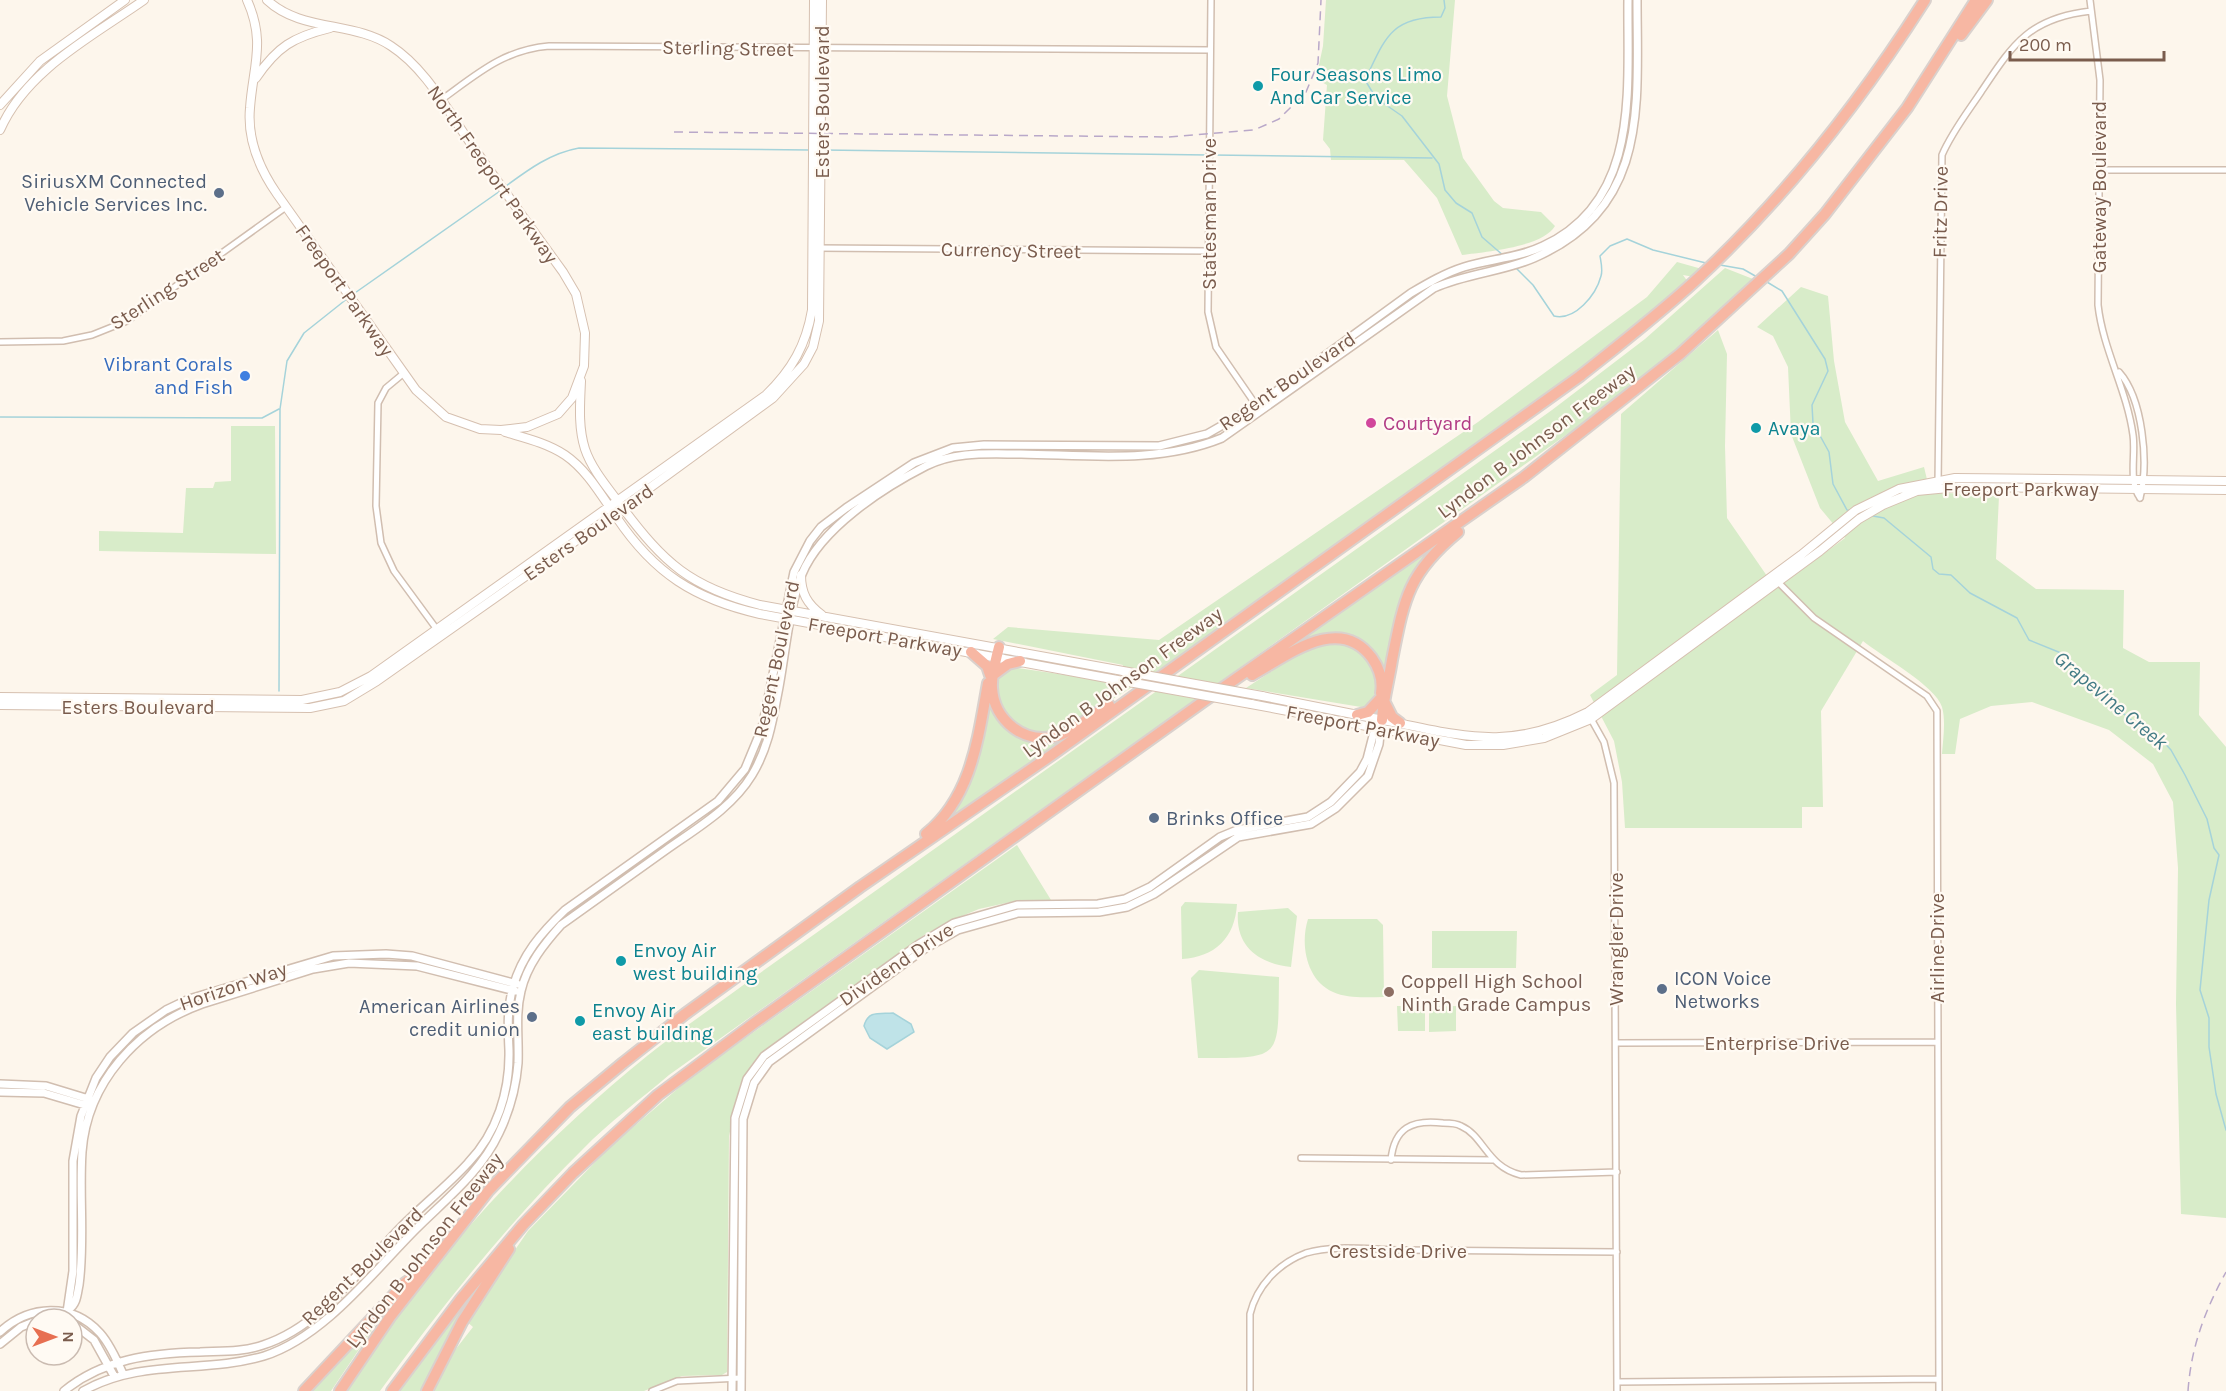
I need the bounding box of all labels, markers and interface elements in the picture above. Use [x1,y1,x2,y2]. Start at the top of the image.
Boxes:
scale bar [2010,24,2164,62]
street label: Esters Boulevard [811,25,834,179]
text: 200 m [2019,34,2072,56]
street label: Sterling Street [662,36,794,61]
place label: Four Seasons Limo And Car Service [1270,63,1442,109]
marker: Four Seasons Limo And Car Service [1251,79,1265,93]
street label: North Freeport Parkway [422,81,563,268]
street label: Gateway Boulevard [2088,101,2111,273]
street label: Statesman Drive [1198,138,1221,290]
street label: Fritz Drive [1928,166,1953,258]
place label: SiriusXM Connected Vehicle Services Inc. [21,170,207,216]
marker: SiriusXM Connected Vehicle Services Inc. [212,186,226,200]
street label: Freeport Parkway [290,220,399,361]
street label: Currency Street [941,238,1082,263]
street label: Sterling Street [106,244,229,335]
street label: Regent Boulevard [1215,327,1360,436]
place label: Vibrant Corals and Fish [104,353,233,399]
street label: Lyndon B Johnson Freeway [1433,360,1640,523]
marker: Vibrant Corals and Fish [238,369,252,383]
place label: Courtyard [1383,412,1472,435]
marker: Courtyard [1364,416,1378,430]
place label: Avaya [1768,417,1820,440]
marker: Avaya [1749,421,1763,435]
street label: Freeport Parkway [1943,478,2099,501]
street label: Esters Boulevard [519,479,658,586]
street label: Regent Boulevard [749,579,804,740]
street label: Lyndon B Johnson Freeway [1018,602,1227,763]
street label: Freeport Parkway [806,613,964,662]
water label: Grapevine Creek [2049,646,2173,755]
street label: Esters Boulevard [61,696,215,719]
street label: Freeport Parkway [1284,700,1442,753]
place label: Brinks Office [1166,807,1283,830]
marker: Brinks Office [1147,811,1161,825]
street label: Wrangler Drive [1605,872,1628,1006]
street label: Airline Drive [1926,893,1949,1003]
street label: Dividend Drive [835,918,958,1011]
place label: Envoy Air west building [633,939,757,985]
marker: Envoy Air west building [614,954,628,968]
street label: Horizon Way [176,957,290,1016]
place label: ICON Voice Networks [1674,967,1771,1013]
place label: Coppell High School Ninth Grade Campus [1401,970,1591,1016]
marker: ICON Voice Networks [1655,982,1669,996]
marker: Coppell High School Ninth Grade Campus [1382,985,1396,999]
place label: American Airlines credit union [359,995,520,1041]
place label: Envoy Air east building [592,999,713,1045]
marker: American Airlines credit union [525,1010,539,1024]
marker: Envoy Air east building [573,1014,587,1028]
street label: Enterprise Drive [1704,1032,1850,1055]
street label: Lyndon B Johnson Freeway [341,1148,508,1353]
street label: Regent Boulevard [297,1203,428,1330]
street label: Crestside Drive [1329,1240,1467,1263]
north arrow [24,1307,84,1367]
text: N [59,1331,78,1343]

